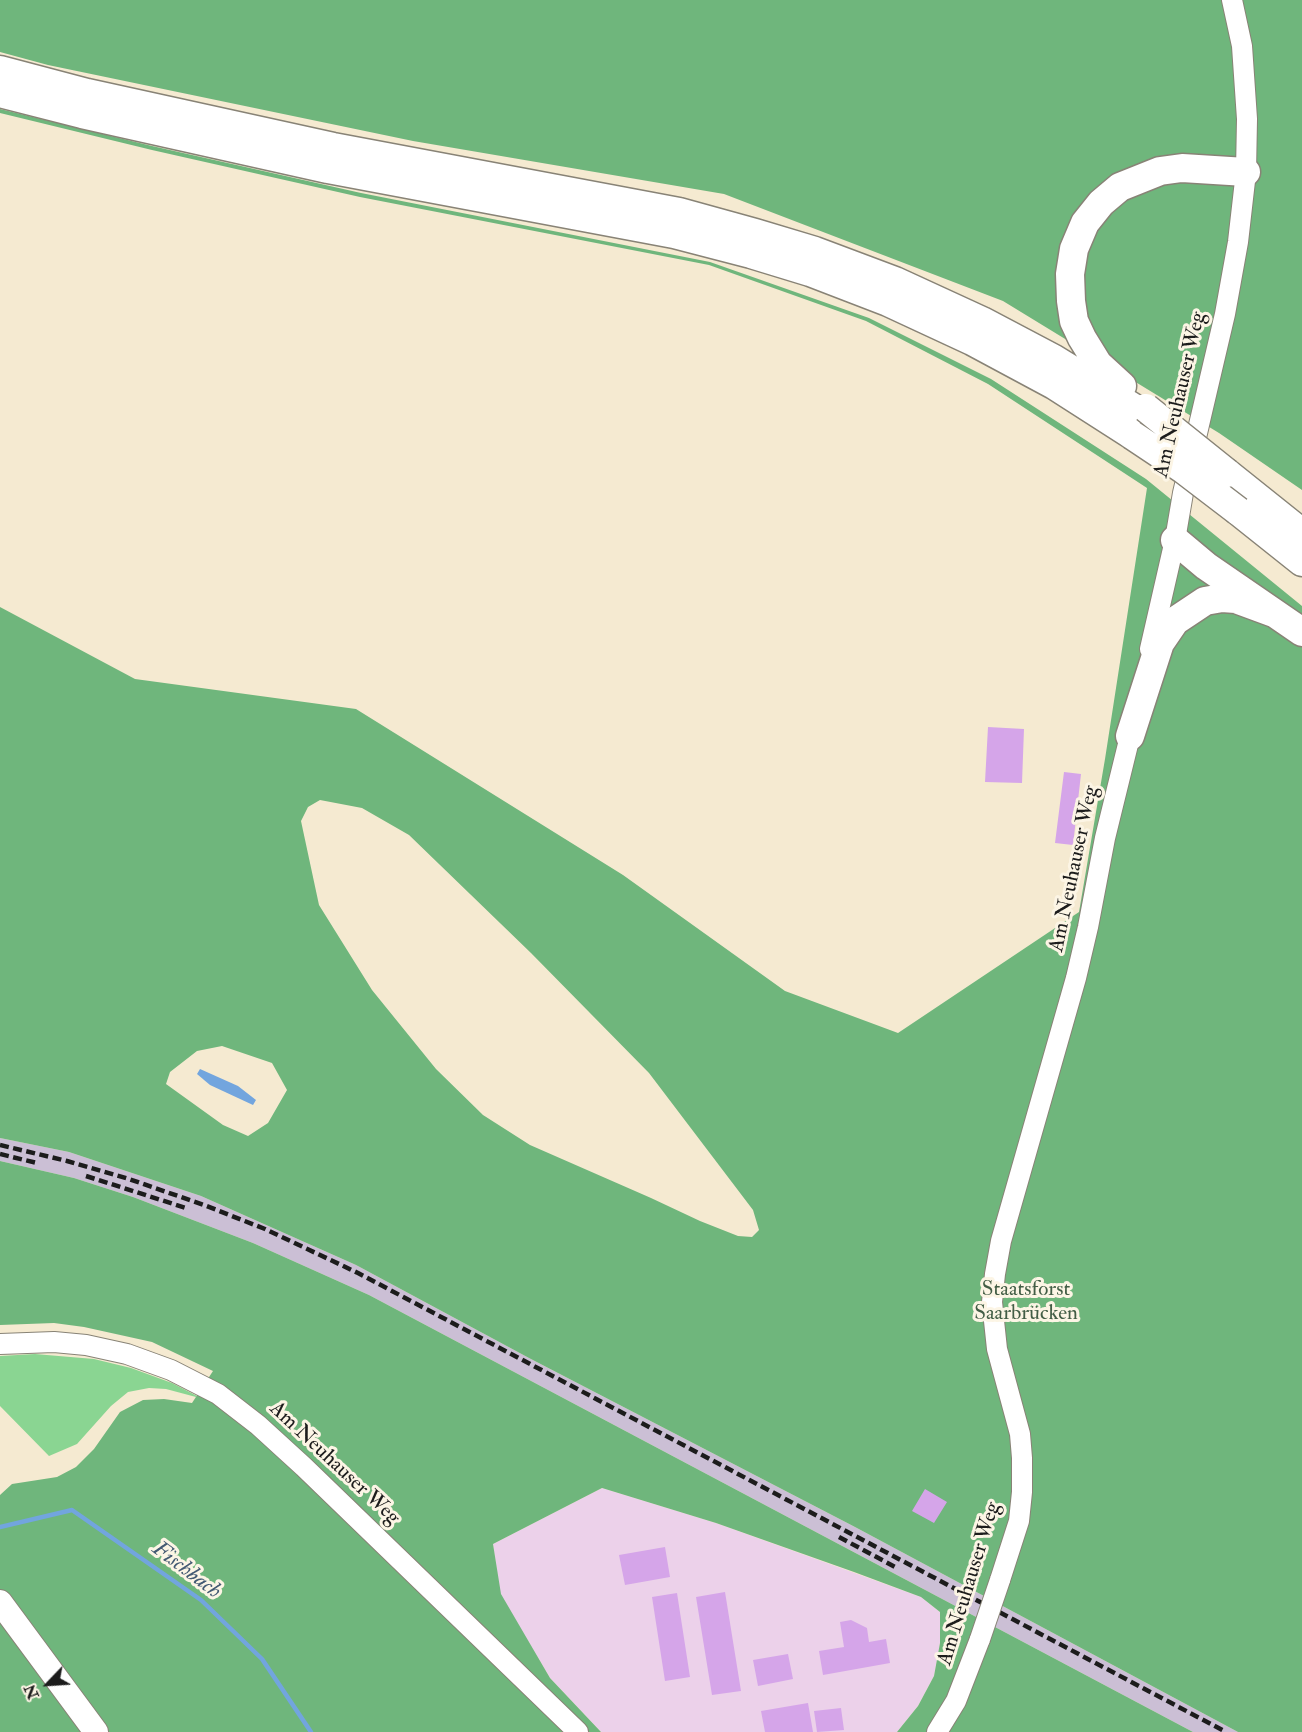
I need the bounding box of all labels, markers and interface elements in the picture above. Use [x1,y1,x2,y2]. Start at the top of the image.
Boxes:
street label: Am Neuhauser Weg [1150,310,1212,480]
street label: Am Neuhauser Weg [1045,784,1105,954]
park label: Staatsforst Saarbrücken [974,1277,1078,1327]
street label: Am Neuhauser Weg [263,1397,405,1531]
street label: Am Neuhauser Weg [933,1499,1007,1669]
water label: Fischbach [146,1537,226,1605]
north arrow [18,1654,78,1714]
text: N [20,1681,44,1702]

